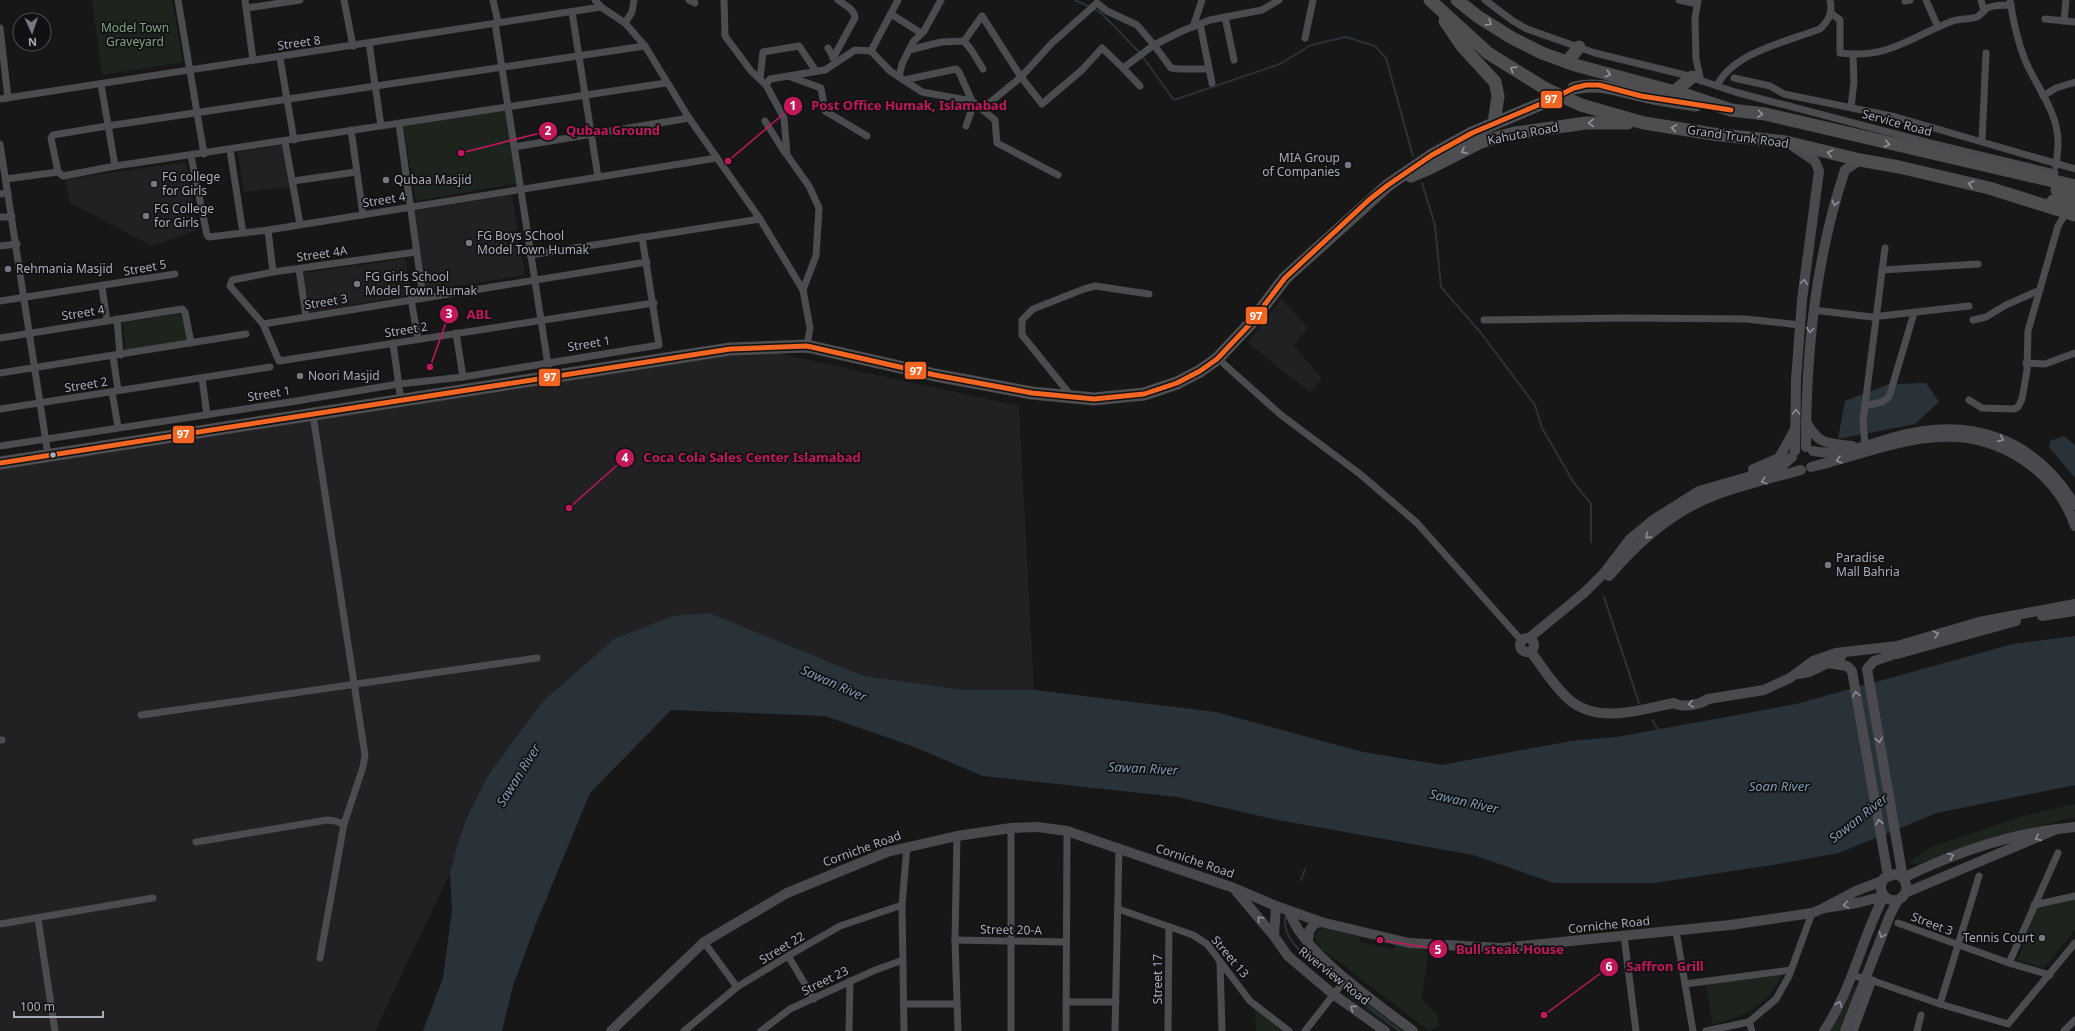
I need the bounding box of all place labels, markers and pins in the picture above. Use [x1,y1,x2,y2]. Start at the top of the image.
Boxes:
callout: Post Office Humak, Islamabad [783,93,1015,118]
callout: Qubaa Ground [538,118,668,143]
place label: MIA Group of Companies [1262,149,1340,180]
marker: MIA Group of Companies [1343,160,1353,170]
place label: FG college for Girls [162,168,220,199]
place label: Qubaa Masjid [394,171,472,188]
marker: Qubaa Masjid [381,175,391,185]
marker: FG college for Girls [149,179,159,189]
place label: FG College for Girls [154,200,214,231]
marker: FG College for Girls [141,211,151,221]
place label: FG Boys SChool Model Town Humak [477,227,590,258]
marker: FG Boys SChool Model Town Humak [464,238,474,248]
place label: Rehmania Masjid [16,260,113,277]
marker: Rehmania Masjid [3,264,13,274]
place label: FG Girls School Model Town Humak [365,268,478,299]
marker: FG Girls School Model Town Humak [352,279,362,289]
callout: ABL [439,302,500,327]
place label: Noori Masjid [308,367,380,384]
marker: Noori Masjid [295,371,305,381]
callout: Coca Cola Sales Center Islamabad [615,445,869,470]
unlabelled marker [48,450,58,460]
place label: Paradise Mall Bahria [1836,549,1900,580]
marker: Paradise Mall Bahria [1823,560,1833,570]
place label: Tennis Court [1963,929,2035,946]
marker: Tennis Court [2037,933,2047,943]
callout: Bull steak House [1428,937,1572,962]
callout: Saffron Grill [1599,954,1712,979]

